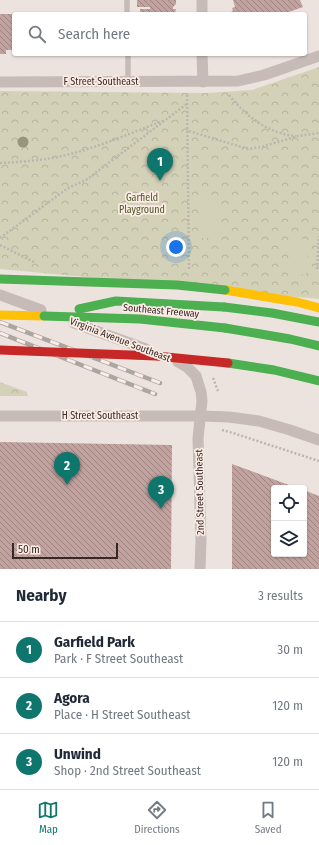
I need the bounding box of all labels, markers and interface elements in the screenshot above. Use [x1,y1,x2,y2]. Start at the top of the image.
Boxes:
search box [12,12,307,56]
icon: search [26,23,48,45]
text: Search here [58,25,130,43]
street label: F Street Southeast [64,76,139,88]
pin: 1 [147,148,173,181]
park label: Garfield Playground [119,192,165,216]
your location [166,237,186,257]
street label: Southeast Freeway [122,302,200,320]
street label: Virginia Avenue Southeast [68,315,173,365]
street label: H Street Southeast [62,410,139,422]
street label: 2nd Street Southeast [193,448,207,535]
pin: 2 [54,452,80,485]
pin: 3 [148,476,174,509]
map controls [271,485,307,557]
button: locate [271,485,307,521]
button: layers [271,521,307,557]
scale bar [12,541,118,560]
text: 50 m [18,543,40,556]
text: Nearby [16,585,67,606]
text: 3 results [258,588,303,603]
text: Garfield Park [54,633,135,651]
text: 1 [26,642,32,657]
text: 30 m [277,642,303,657]
text: Park · F Street Southeast [54,651,183,666]
text: Agora [54,689,90,707]
text: 2 [26,698,32,713]
text: 120 m [272,698,303,713]
text: Place · H Street Southeast [54,707,191,722]
text: Unwind [54,745,101,763]
text: 3 [26,754,32,769]
text: 120 m [272,754,303,769]
text: Shop · 2nd Street Southeast [54,763,201,778]
tab: Map [37,799,59,836]
tab: Directions [134,799,180,836]
tab: Saved [255,799,282,836]

